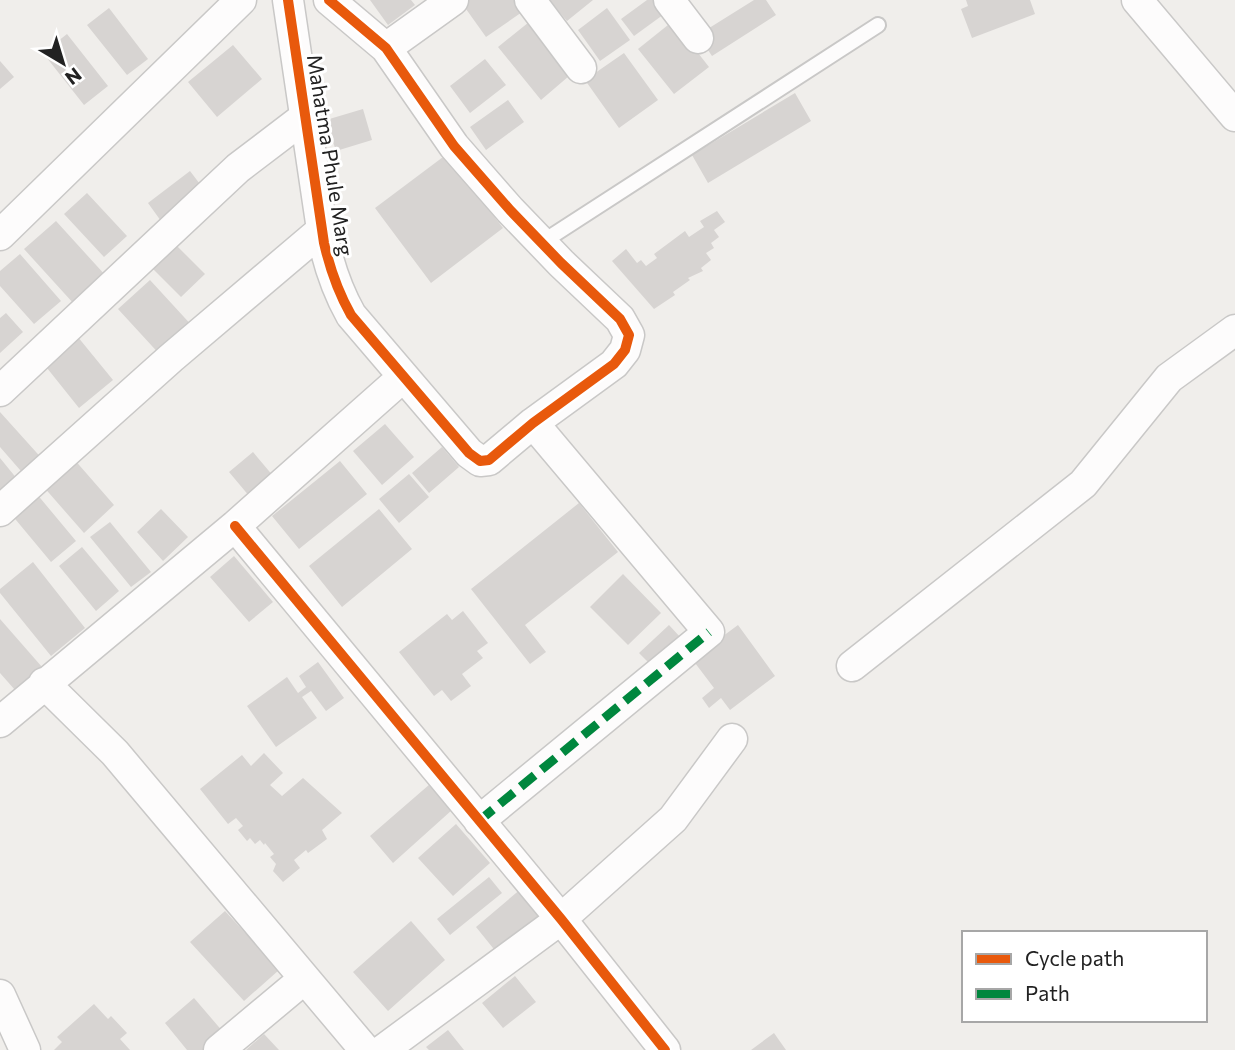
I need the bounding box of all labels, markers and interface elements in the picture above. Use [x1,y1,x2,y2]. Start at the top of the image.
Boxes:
north arrow [28,28,98,98]
street label: Mahatma Phule Marg [303,52,359,258]
text: N [61,63,86,90]
legend [962,931,1207,1022]
text: Cycle path [1025,945,1124,970]
text: Path [1025,980,1070,1005]

